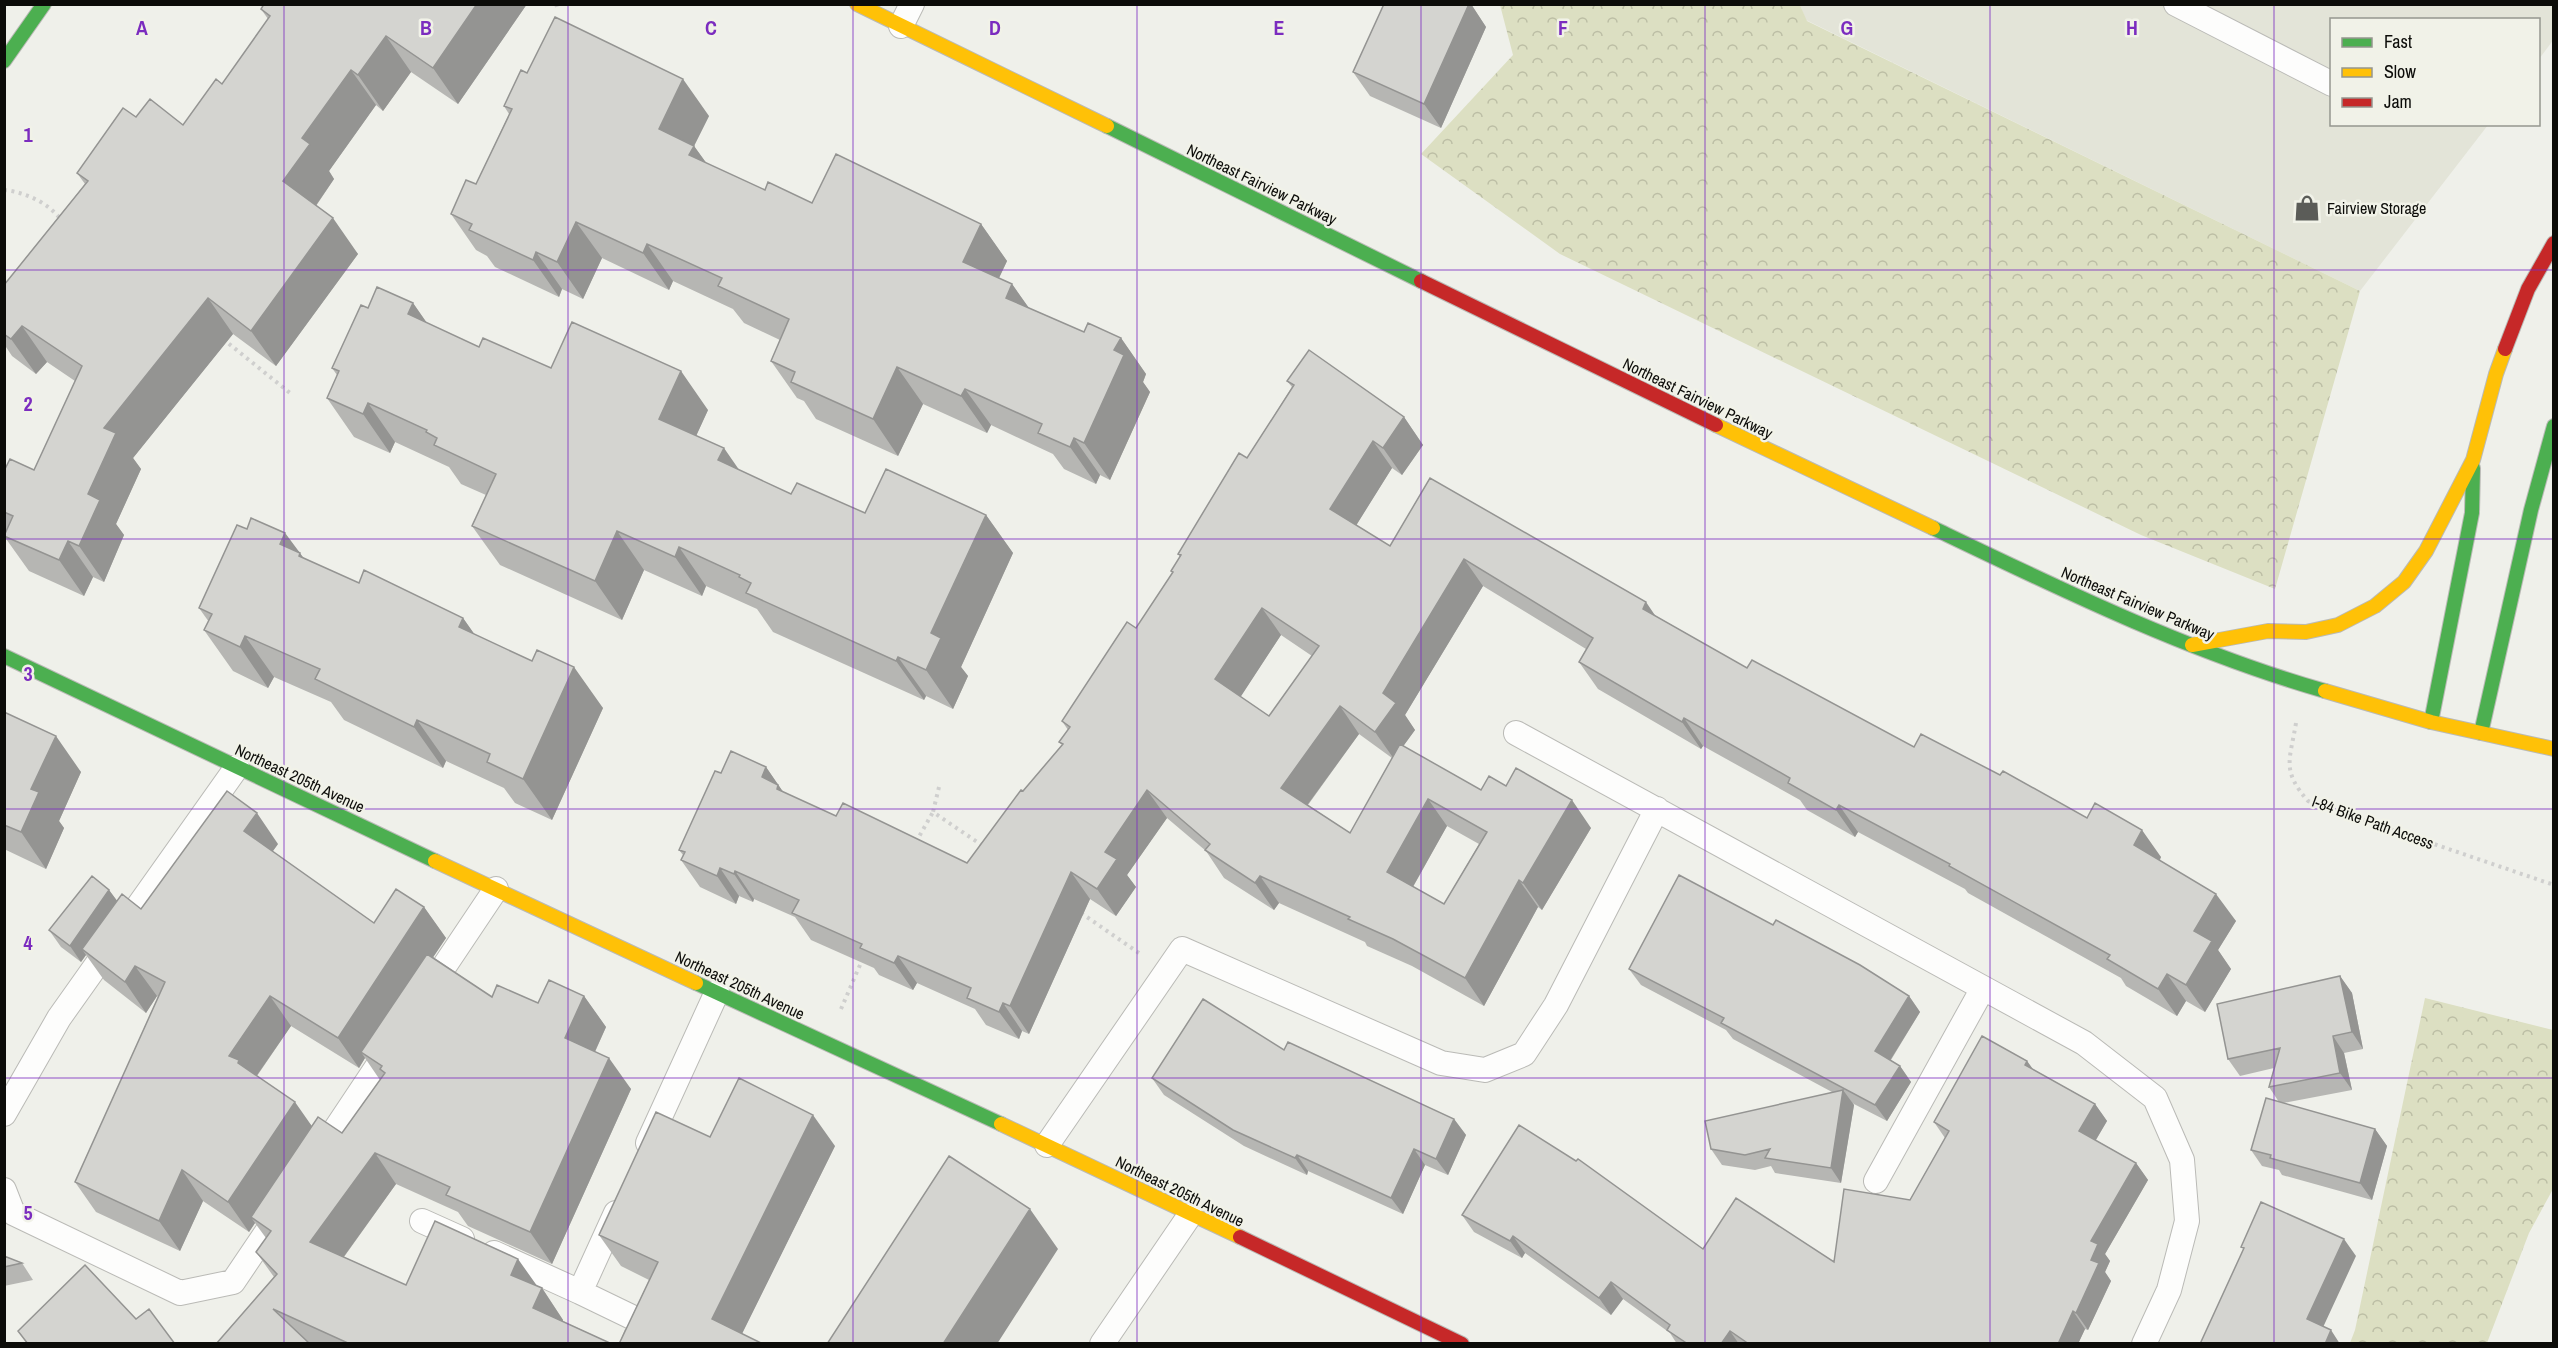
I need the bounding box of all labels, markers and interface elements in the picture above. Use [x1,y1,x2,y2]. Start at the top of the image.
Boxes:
text: A [136,14,148,41]
text: B [420,14,432,41]
text: C [705,14,717,41]
text: D [989,14,1001,41]
text: E [1274,14,1285,41]
text: F [1558,14,1568,41]
text: G [1841,14,1853,41]
text: H [2126,14,2138,41]
legend [2330,18,2540,126]
text: Fast [2384,29,2412,54]
text: Slow [2384,59,2416,84]
text: Jam [2384,89,2412,114]
text: 1 [23,121,33,148]
street label: Northeast Fairview Parkway [1183,138,1341,230]
shop icon: Fairview Storage [2292,193,2322,223]
place label: Fairview Storage [2327,197,2426,219]
street label: Northeast Fairview Parkway [1619,352,1777,444]
text: 2 [23,390,33,417]
street label: Northeast Fairview Parkway [2058,561,2218,645]
text: 3 [23,660,33,687]
street label: Northeast 205th Avenue [232,738,368,818]
street label: I-84 Bike Path Access [2309,790,2437,854]
text: 4 [23,929,33,956]
street label: Northeast 205th Avenue [672,945,808,1025]
street label: Northeast 205th Avenue [1112,1150,1248,1232]
text: 5 [23,1199,33,1226]

